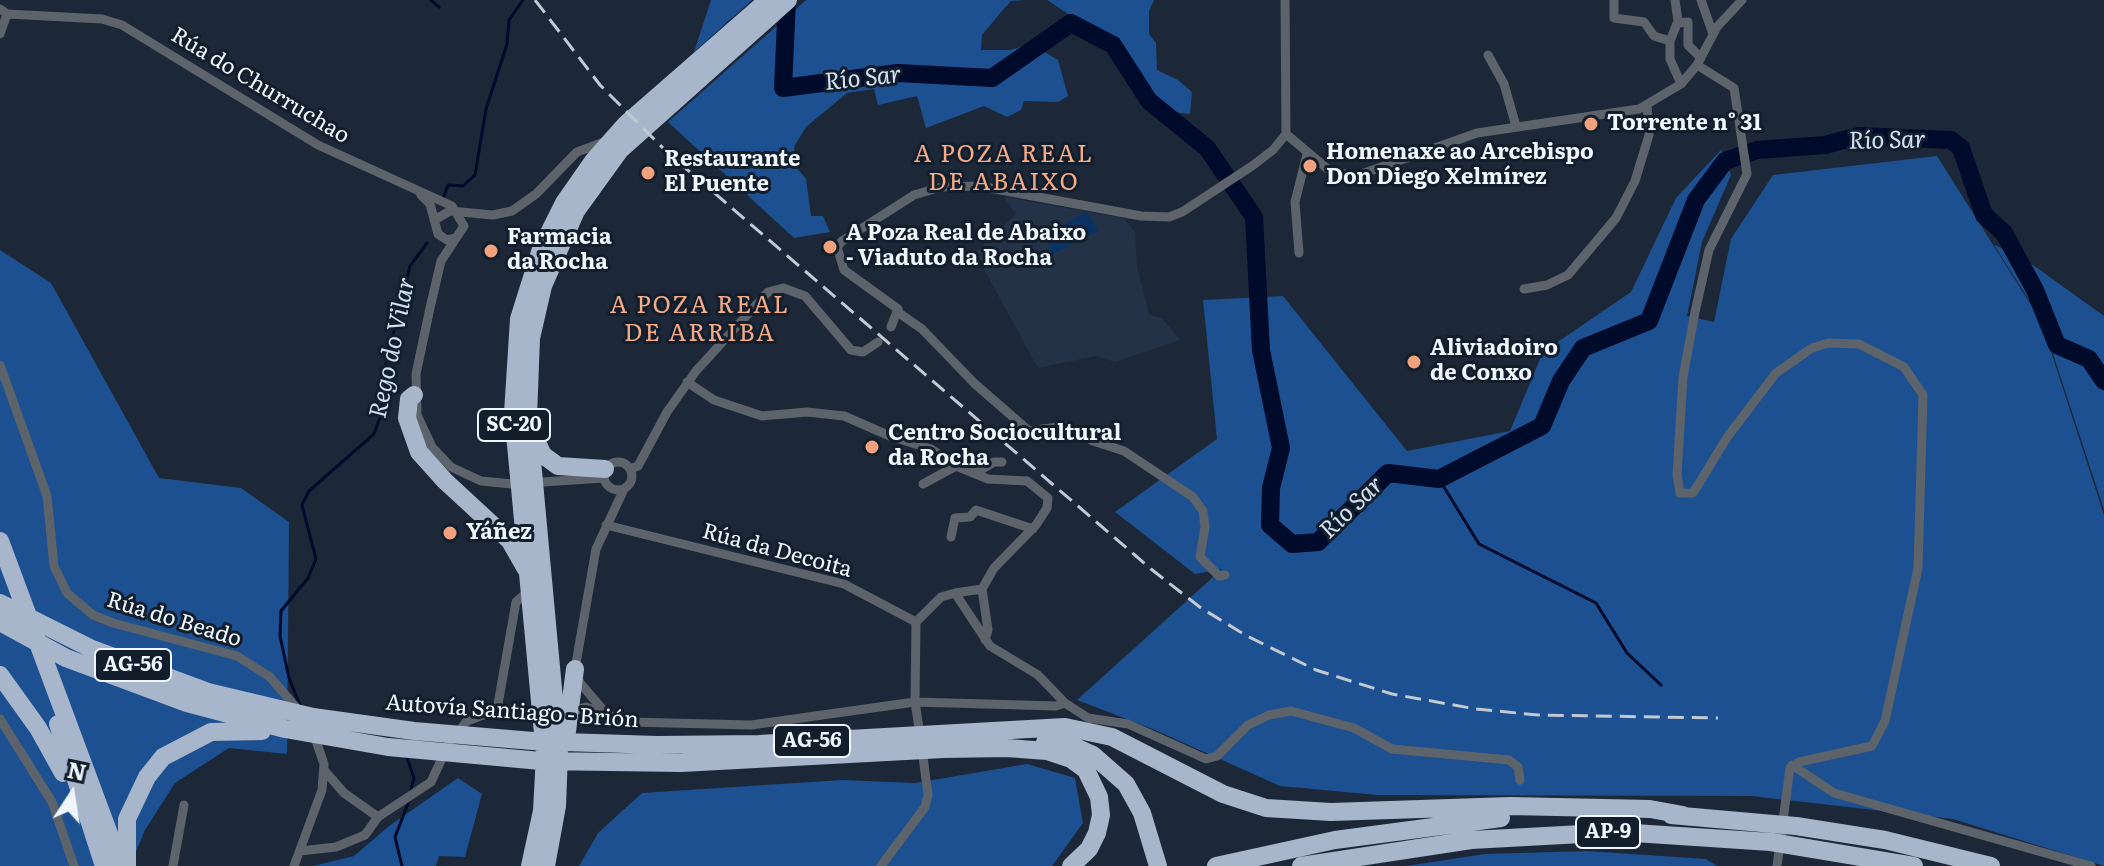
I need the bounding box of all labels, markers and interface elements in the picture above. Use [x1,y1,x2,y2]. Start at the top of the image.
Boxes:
street label: Rúa do Churruchao [166,22,354,150]
water label: Río Sar [823,61,903,97]
place label: Torrente n° 31 [1607,111,1762,137]
marker: Torrente n° 31 [1582,115,1600,133]
water label: Río Sar [1848,126,1926,156]
place label: Homenaxe ao Arcebispo Don Diego Xelmírez [1326,140,1594,192]
district label: A POZA REAL DE ABAIXO [914,141,1094,197]
place label: Restaurante El Puente [664,147,800,198]
marker: Homenaxe ao Arcebispo Don Diego Xelmírez [1301,157,1319,175]
marker: Restaurante El Puente [639,164,657,182]
place label: A Poza Real de Abaixo - Viaduto da Rocha [846,221,1086,272]
place label: Farmacia da Rocha [507,225,612,276]
marker: A Poza Real de Abaixo - Viaduto da Rocha [821,238,839,256]
marker: Farmacia da Rocha [482,242,500,260]
water label: Rego do Vilar [364,275,422,421]
district label: A POZA REAL DE ARRIBA [610,292,790,348]
place label: Aliviadoiro de Conxo [1430,336,1558,388]
marker: Aliviadoiro de Conxo [1405,353,1423,371]
road number: SC-20 [478,409,550,441]
place label: Centro Sociocultural da Rocha [888,421,1121,472]
marker: Centro Sociocultural da Rocha [863,438,881,456]
water label: Río Sar [1314,471,1390,545]
street label: Rúa da Decoita [699,518,855,584]
place label: Yáñez [466,520,532,546]
marker: Yáñez [441,524,459,542]
street label: Rúa do Beado [103,587,245,653]
road number: AG-56 [95,649,171,681]
street label: Autovía Santiago - Brión [384,690,640,734]
road number: AG-56 [774,725,850,757]
text: N [65,752,90,788]
north arrow [32,754,112,834]
road number: AP-9 [1576,816,1640,848]

